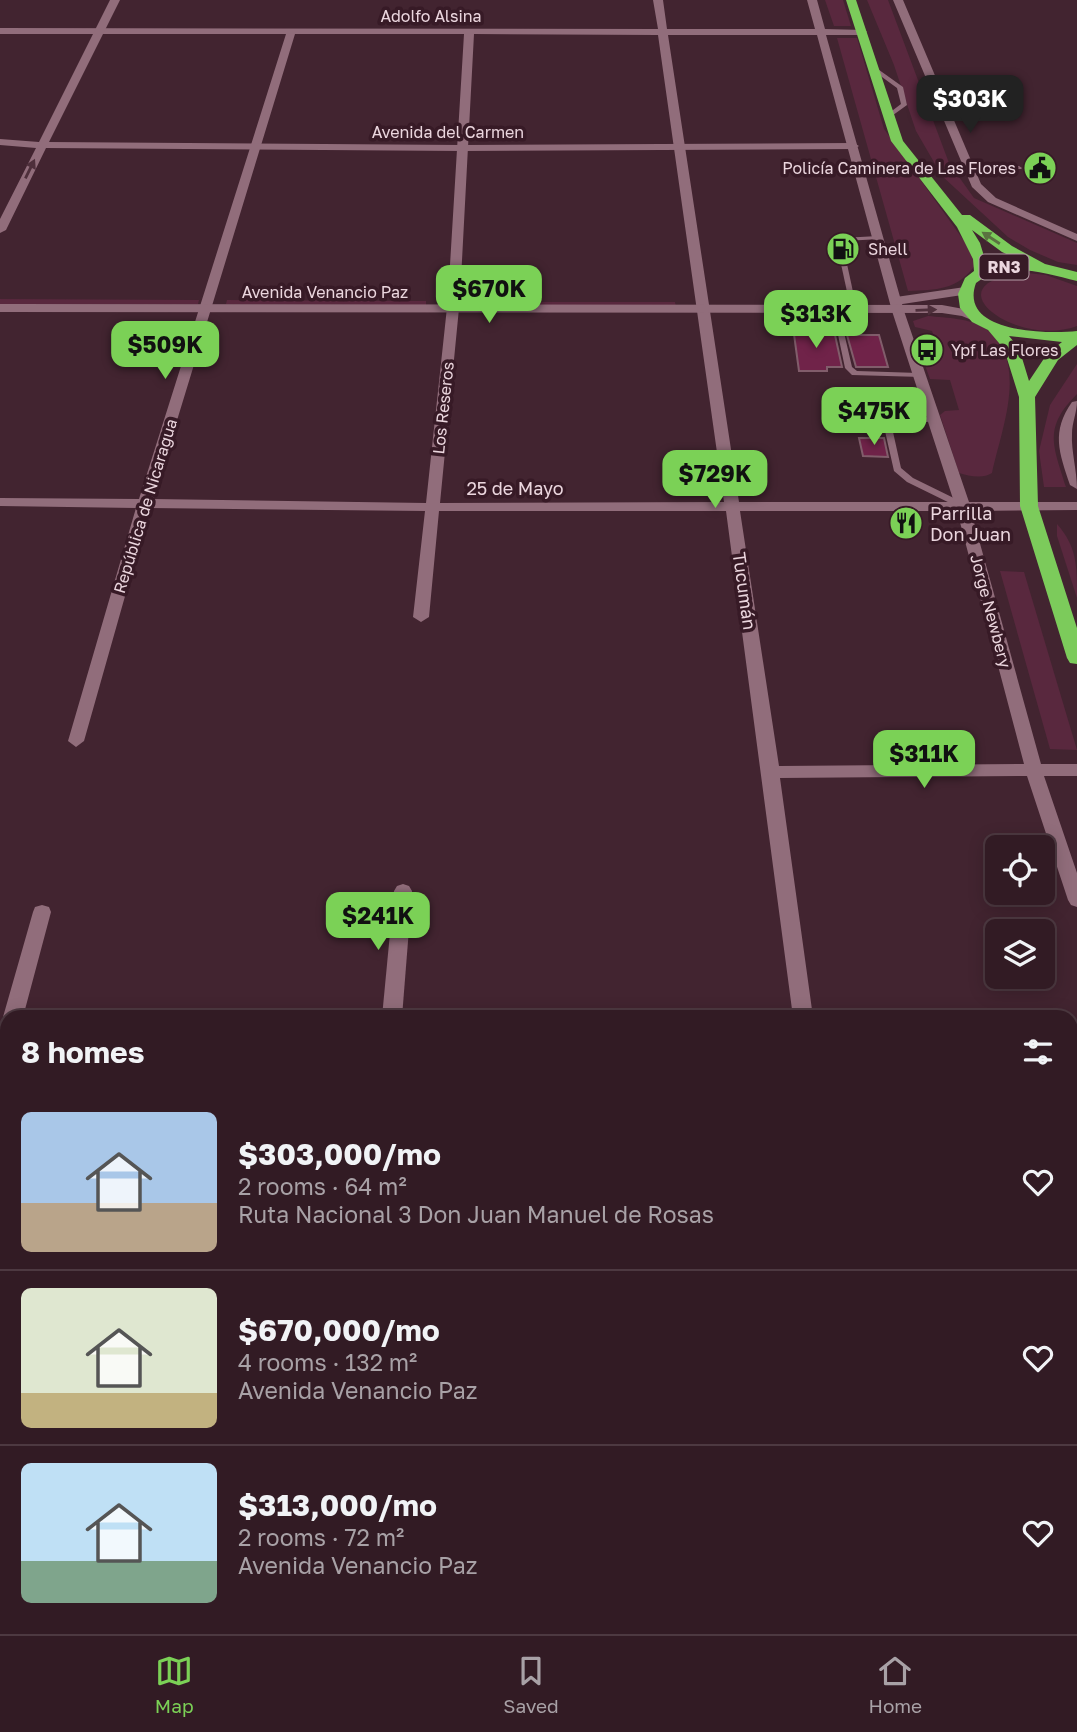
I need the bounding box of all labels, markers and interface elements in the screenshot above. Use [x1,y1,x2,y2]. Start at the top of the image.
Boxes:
street label: Adolfo Alsina [380,6,482,26]
pin: $303K [921,76,1019,135]
text: $303K [932,84,1008,112]
street label: Avenida del Carmen [372,122,524,142]
public building icon: Policía Caminera de Las Flores [1021,149,1059,187]
place label: Policía Caminera de Las Flores [782,158,1016,178]
one-way arrow [25,159,36,179]
fuel station icon: Shell [824,230,862,268]
one-way arrow [981,232,1001,245]
place label: Shell [868,239,908,259]
road number: RN3 [979,255,1028,280]
pin: $670K [440,266,538,325]
text: $670K [452,274,526,302]
street label: Avenida Venancio Paz [242,282,408,302]
pin: $313K [767,290,865,350]
text: $313K [780,299,852,327]
one-way arrow [915,305,937,316]
pin: $509K [116,322,214,381]
text: $509K [127,330,203,358]
bus stop icon: Ypf Las Flores [908,331,946,369]
place label: Ypf Las Flores [951,340,1059,360]
street label: Los Reseros [428,361,458,455]
pin: $475K [825,388,923,447]
text: $475K [837,396,911,424]
street label: República de Nicaragua [109,416,181,596]
pin: $729K [666,450,764,510]
text: $729K [678,459,752,487]
street label: 25 de Mayo [466,477,564,499]
place label: Parrilla Don Juan [930,502,1011,545]
restaurant icon: Parrilla Don Juan [887,504,925,542]
street label: Tucumán [729,551,761,631]
street label: Jorge Newbery [966,552,1016,670]
pin: $311K [875,730,973,790]
text: $311K [889,739,959,767]
map controls [985,835,1055,989]
button: locate [985,835,1055,905]
pin: $241K [329,892,427,952]
text: $241K [342,901,414,929]
button: layers [985,919,1055,989]
icon: filters [1019,1033,1057,1071]
text: 8 homes [21,1034,145,1070]
text: $303,000/mo [238,1136,441,1172]
icon: home [77,1140,161,1224]
icon: heart [1019,1163,1057,1201]
text: 2 rooms · 64 m² [238,1172,407,1200]
text: Ruta Nacional 3 Don Juan Manuel de Rosas [238,1200,714,1228]
text: $670,000/mo [238,1312,440,1348]
icon: home [77,1316,161,1400]
icon: heart [1019,1339,1057,1377]
text: 4 rooms · 132 m² [238,1348,417,1376]
text: Avenida Venancio Paz [238,1376,477,1404]
text: $313,000/mo [238,1487,437,1523]
icon: home [77,1491,161,1575]
icon: heart [1019,1514,1057,1552]
text: 2 rooms · 72 m² [238,1523,404,1551]
text: Avenida Venancio Paz [238,1551,477,1579]
tab: Map [155,1652,194,1717]
tab: Saved [503,1652,559,1717]
tab: Home [868,1652,922,1717]

